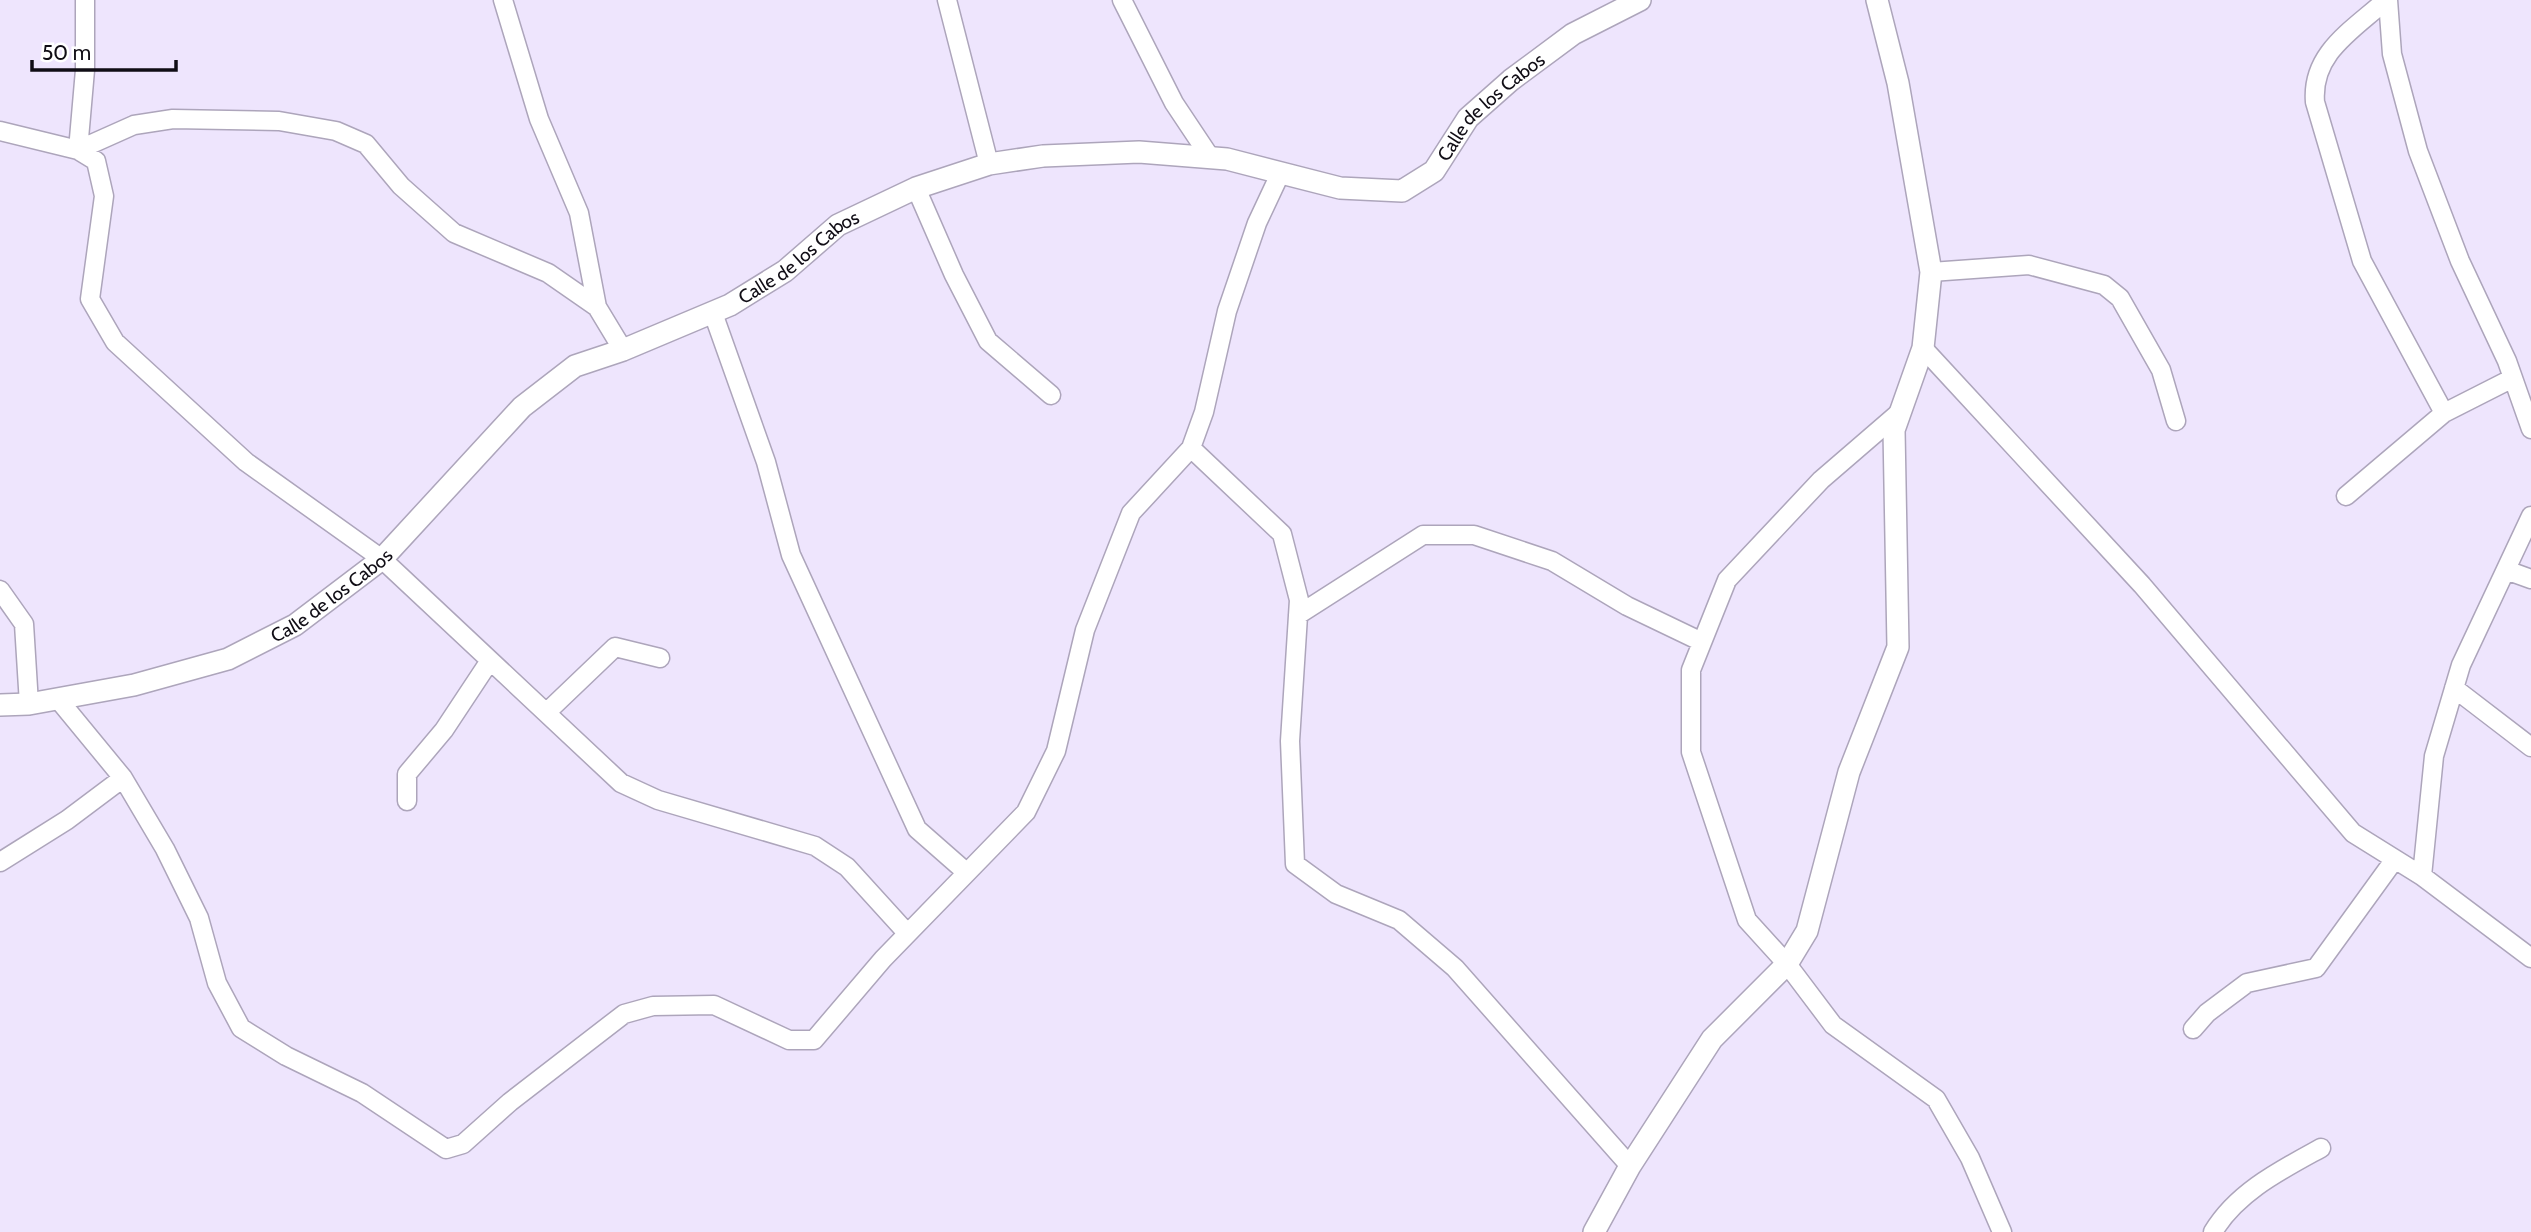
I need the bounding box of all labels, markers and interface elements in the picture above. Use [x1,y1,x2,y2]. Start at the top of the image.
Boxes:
scale bar [32,28,175,72]
text: 50 m [42,40,91,65]
street label: Calle de los Cabos [1432,48,1549,165]
street label: Calle de los Cabos [734,205,863,309]
street label: Calle de los Cabos [267,544,397,647]

